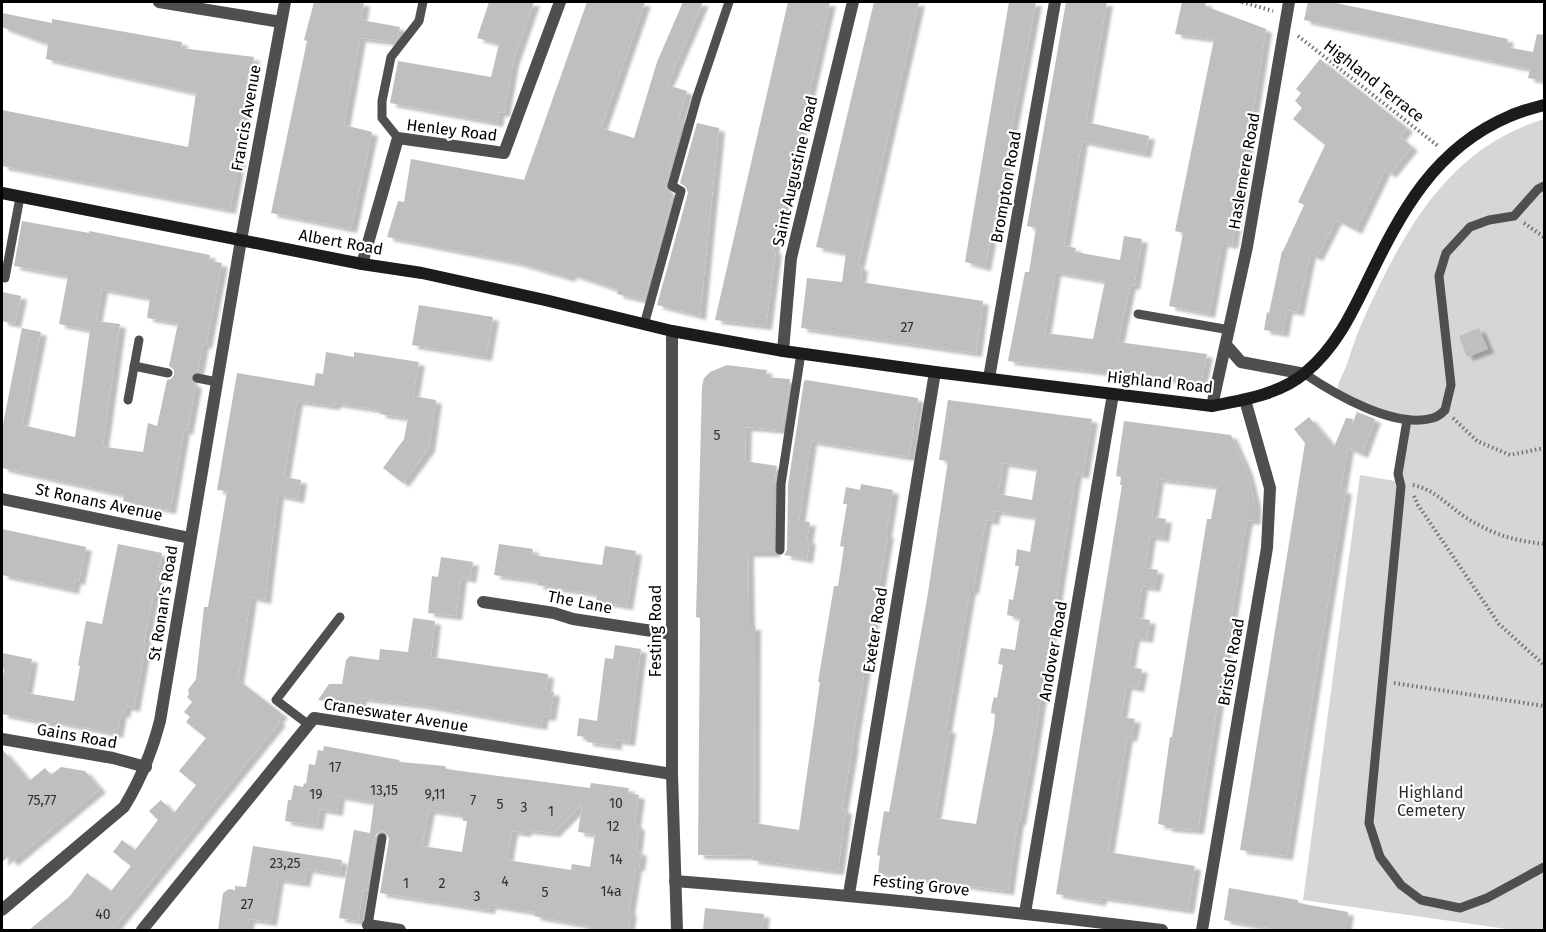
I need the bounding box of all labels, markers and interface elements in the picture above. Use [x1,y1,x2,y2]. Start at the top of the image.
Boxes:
street label: Highland Terrace [1320,36,1428,126]
street label: Francis Avenue [227,63,265,173]
street label: Saint Augustine Road [768,94,822,248]
street label: Haslemere Road [1224,111,1264,231]
street label: Henley Road [406,115,498,145]
street label: Brompton Road [987,130,1025,244]
street label: Albert Road [297,225,385,259]
house number: 27 [900,319,914,336]
street label: Highland Road [1106,367,1214,397]
house number: 5 [713,427,721,444]
street label: St Ronans Avenue [34,479,164,525]
street label: St Ronan's Road [144,544,182,662]
street label: Festing Road [646,585,665,677]
street label: The Lane [546,586,614,618]
street label: Exeter Road [859,586,891,674]
street label: Andover Road [1035,600,1071,702]
street label: Bristol Road [1214,617,1248,707]
street label: Craneswater Avenue [322,694,470,736]
street label: Gains Road [35,720,119,752]
house number: 17 [329,759,341,776]
house number: 13,15 [370,782,398,799]
park label: Highland Cemetery [1397,783,1465,820]
house number: 19 [309,786,323,803]
house number: 9,11 [424,786,446,803]
house number: 75,77 [28,792,56,809]
house number: 7 [470,792,476,809]
house number: 10 [609,795,623,812]
house number: 5 [496,796,504,813]
house number: 3 [521,799,528,816]
house number: 1 [548,803,554,820]
house number: 12 [607,818,620,835]
house number: 14 [609,851,623,868]
house number: 23,25 [269,855,301,872]
street label: Festing Grove [872,870,970,900]
house number: 4 [501,873,509,890]
house number: 1 [403,875,409,892]
house number: 2 [439,875,446,892]
house number: 14a [600,883,622,900]
house number: 5 [541,884,549,901]
house number: 3 [474,888,481,905]
house number: 27 [240,896,254,913]
house number: 40 [95,906,111,923]

